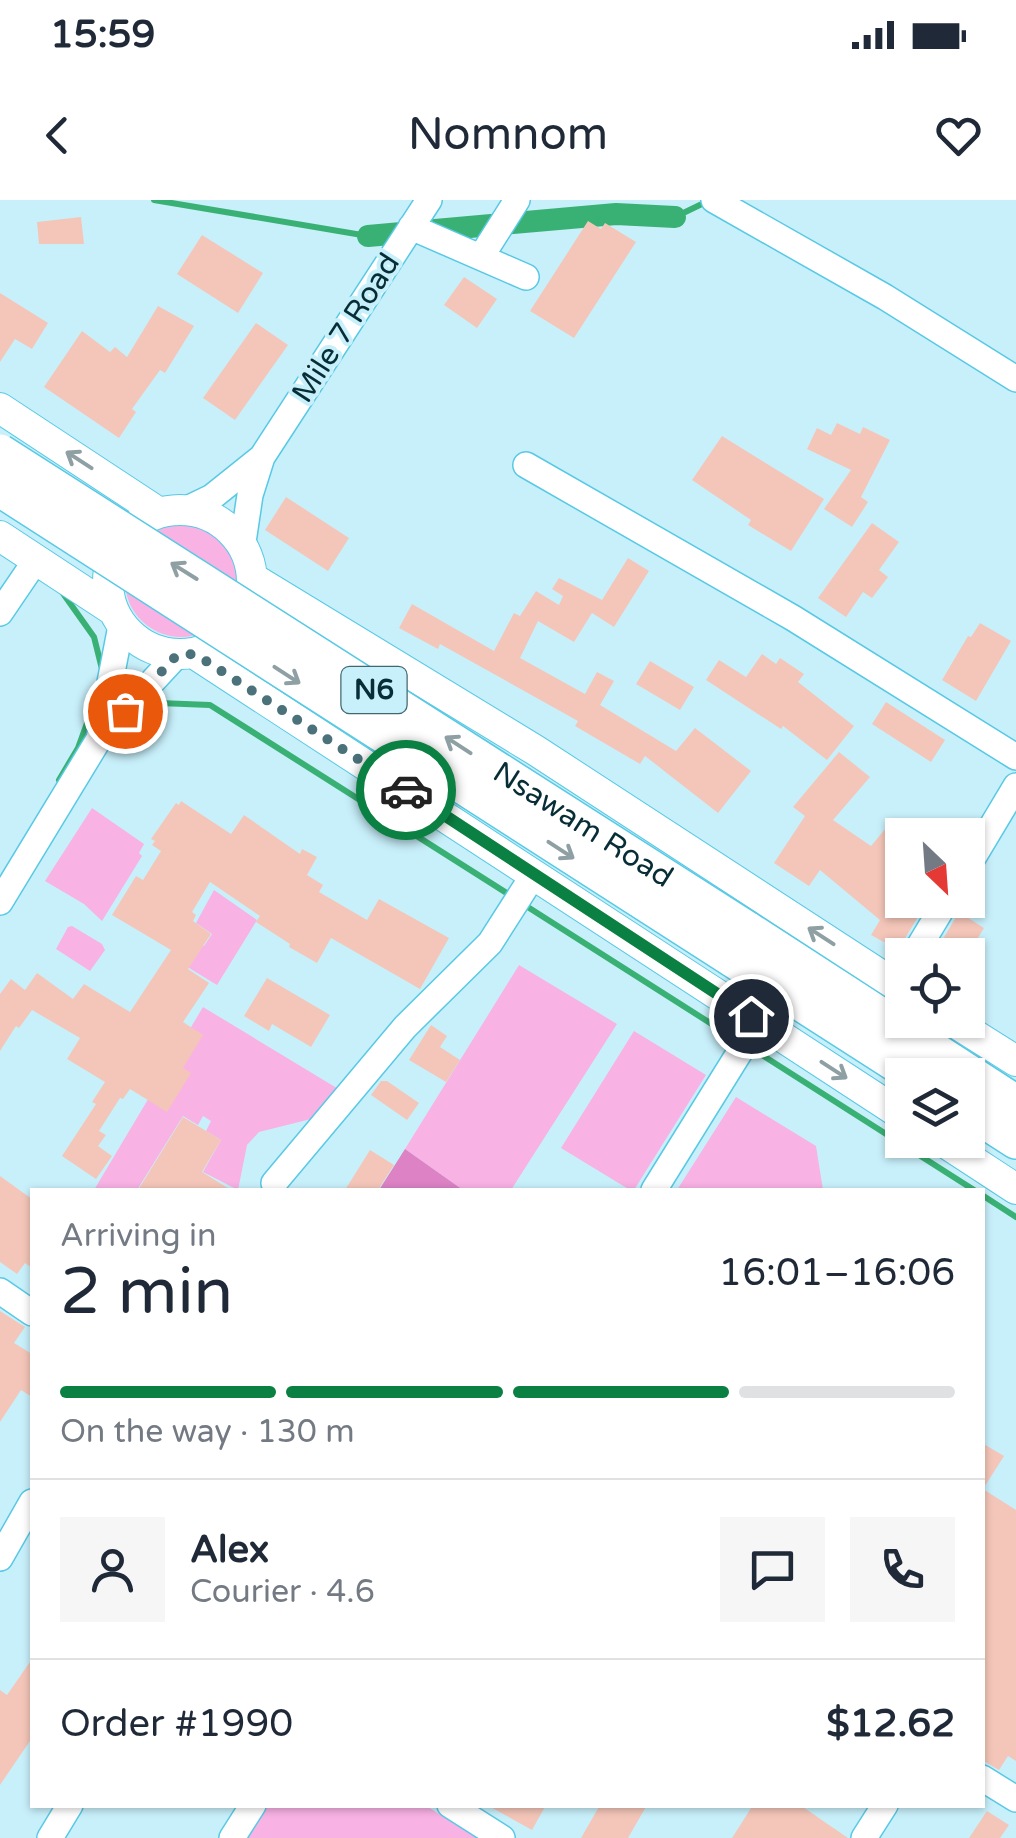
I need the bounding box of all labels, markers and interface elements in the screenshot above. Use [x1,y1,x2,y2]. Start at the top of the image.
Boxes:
text: 15:59 [50,12,155,58]
icon: back [30,108,85,163]
text: Nomnom [408,108,608,162]
icon: heart [931,108,986,163]
street label: Mile 7 Road [284,246,408,410]
one-way arrow [65,449,93,470]
one-way arrow [170,560,198,581]
one-way arrow [273,665,301,686]
road number: N6 [342,667,406,713]
pin [83,669,168,754]
icon: bag [98,684,153,739]
one-way arrow [444,735,473,756]
courier [356,740,456,840]
street label: Nsawam Road [486,753,680,895]
icon: car [379,763,434,818]
north arrow [885,818,985,918]
map controls [885,818,985,1158]
one-way arrow [546,840,575,861]
one-way arrow [807,925,835,946]
button: locate [885,938,985,1038]
pin [709,974,794,1059]
icon: home [724,989,779,1044]
button: layers [885,1058,985,1158]
one-way arrow [819,1059,847,1080]
text: Arriving in [60,1217,217,1255]
text: 16:01–16:06 [718,1250,955,1296]
text: 2 min [60,1253,233,1332]
text: On the way · 130 m [60,1413,355,1451]
button: person [60,1517,165,1622]
button: chat [720,1517,825,1622]
button: phone [850,1517,955,1622]
text: Alex [190,1527,269,1573]
text: Courier · 4.6 [190,1573,375,1611]
text: Order #1990 [60,1701,293,1747]
text: $12.62 [826,1701,955,1747]

